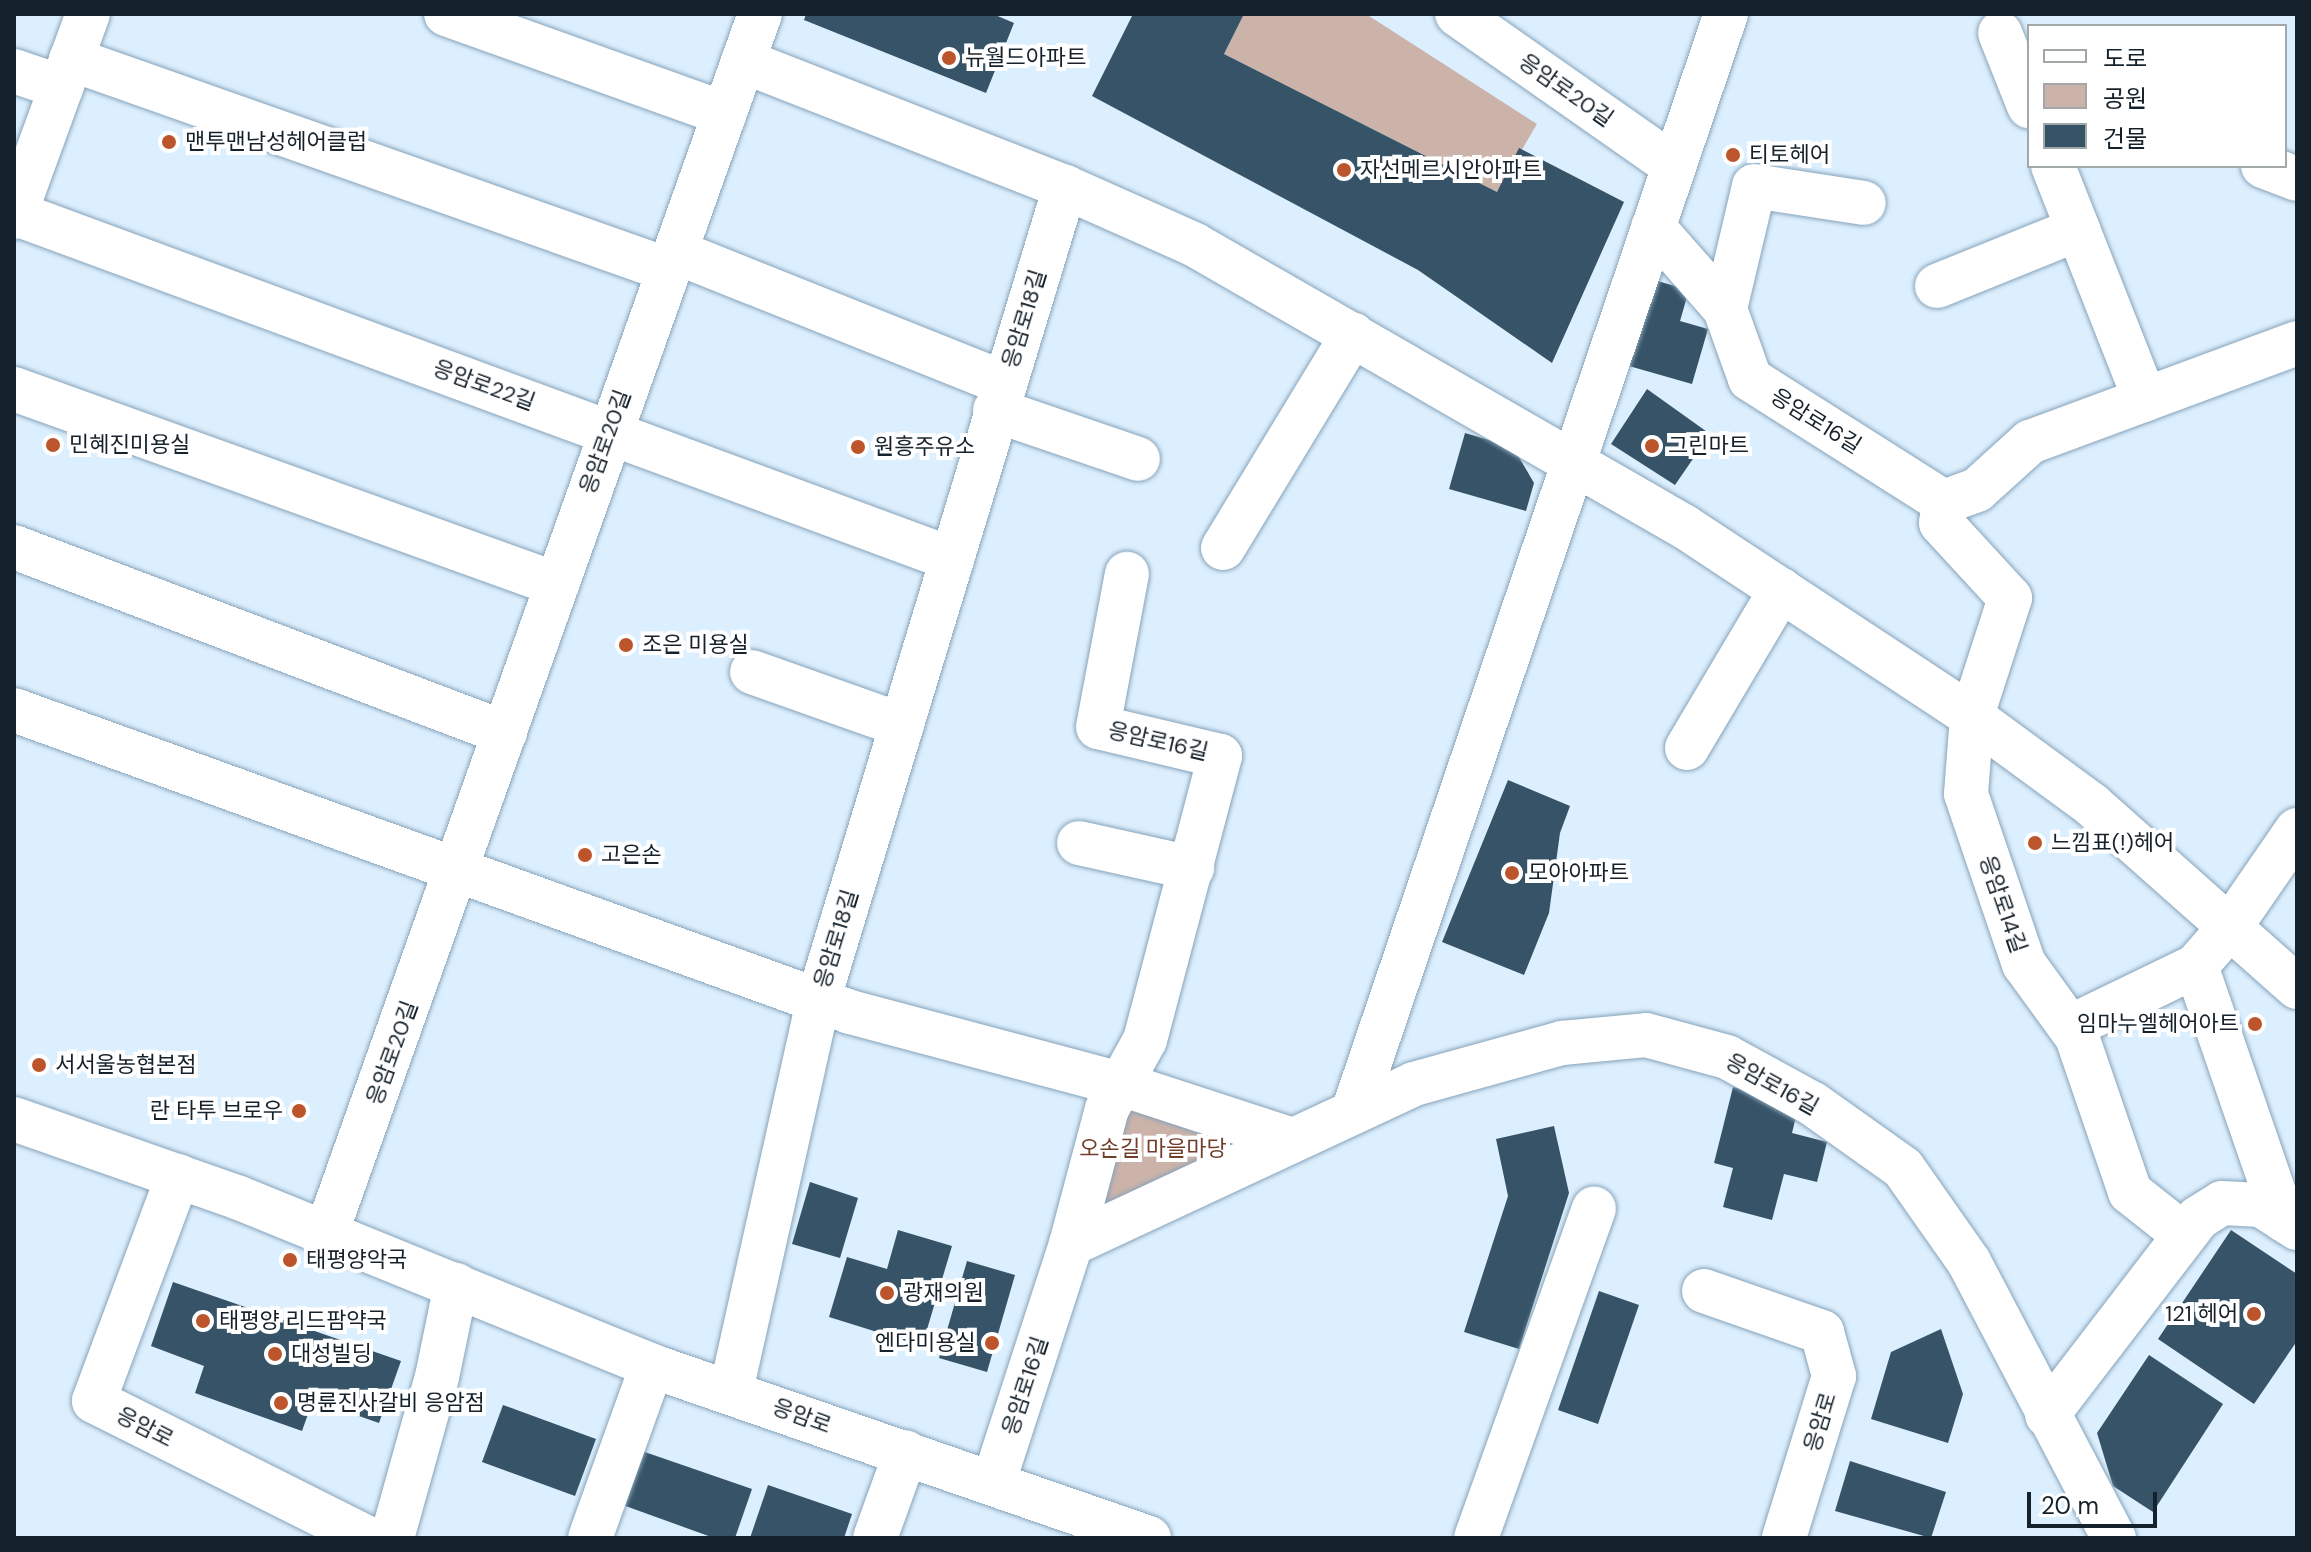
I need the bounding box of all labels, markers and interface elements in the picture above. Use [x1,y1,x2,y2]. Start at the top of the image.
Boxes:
legend [2027,24,2287,168]
text: 도로 [2103,43,2147,74]
place label: 뉴월드아파트 [965,45,1086,71]
street label: 응암로20길 [1514,48,1618,132]
marker: 뉴월드아파트 [940,49,958,67]
text: 공원 [2103,83,2147,114]
text: 건물 [2103,123,2147,154]
place label: 맨투맨남성헤어클럽 [185,129,367,155]
marker: 맨투맨남성헤어클럽 [160,133,178,151]
place label: 티토헤어 [1749,142,1830,168]
marker: 티토헤어 [1724,146,1742,164]
place label: 자선메르시안아파트 [1360,157,1542,183]
marker: 자선메르시안아파트 [1335,161,1353,179]
street label: 응암로18길 [997,267,1051,371]
street label: 응암로22길 [430,354,538,416]
street label: 응암로16길 [1766,383,1866,459]
street label: 응암로20길 [574,387,636,497]
place label: 민혜진미용실 [69,432,190,458]
place label: 그린마트 [1668,433,1749,459]
place label: 원흥주유소 [874,434,975,460]
marker: 민혜진미용실 [44,436,62,454]
marker: 그린마트 [1643,437,1661,455]
marker: 원흥주유소 [849,438,867,456]
place label: 조은 미용실 [642,632,749,658]
marker: 조은 미용실 [617,636,635,654]
street label: 응암로16길 [1106,717,1210,765]
place label: 느낌표(!)헤어 [2051,830,2174,856]
marker: 느낌표(!)헤어 [2026,834,2044,852]
place label: 고은손 [601,842,662,868]
marker: 고은손 [576,846,594,864]
street label: 응암로14길 [1974,852,2032,956]
place label: 모아아파트 [1528,860,1629,886]
marker: 모아아파트 [1503,864,1521,882]
street label: 응암로18길 [809,887,863,991]
street label: 응암로20길 [361,998,423,1108]
place label: 임마누엘헤어아트 [2077,1011,2239,1037]
marker: 임마누엘헤어아트 [2246,1015,2264,1033]
street label: 응암로16길 [1721,1048,1823,1120]
place label: 서서울농협본점 [55,1052,197,1078]
marker: 서서울농협본점 [30,1056,48,1074]
place label: 란 타투 브로우 [150,1098,283,1124]
marker: 란 타투 브로우 [290,1102,308,1120]
park label: 오손길 마을마당 [1079,1136,1227,1162]
place label: 태평양악국 [306,1247,407,1273]
marker: 태평양악국 [281,1251,299,1269]
place label: 광재의원 [903,1280,984,1306]
marker: 광재의원 [878,1284,896,1302]
place label: 121 헤어 [2165,1301,2238,1327]
marker: 121 헤어 [2245,1305,2263,1323]
place label: 태평양 리드팜약국 [219,1308,387,1334]
marker: 태평양 리드팜약국 [194,1312,212,1330]
place label: 엔다미용실 [875,1330,976,1356]
marker: 엔다미용실 [983,1334,1001,1352]
street label: 응암로16길 [997,1334,1053,1438]
place label: 대성빌딩 [291,1341,372,1367]
marker: 대성빌딩 [266,1345,284,1363]
street label: 응암로 [1799,1389,1841,1455]
place label: 명륜진사갈비 응암점 [297,1390,485,1416]
street label: 응암로 [769,1393,835,1439]
marker: 명륜진사갈비 응암점 [272,1394,290,1412]
street label: 응암로 [112,1401,178,1453]
scale bar [2031,1476,2161,1526]
text: 20 m [2041,1490,2099,1521]

